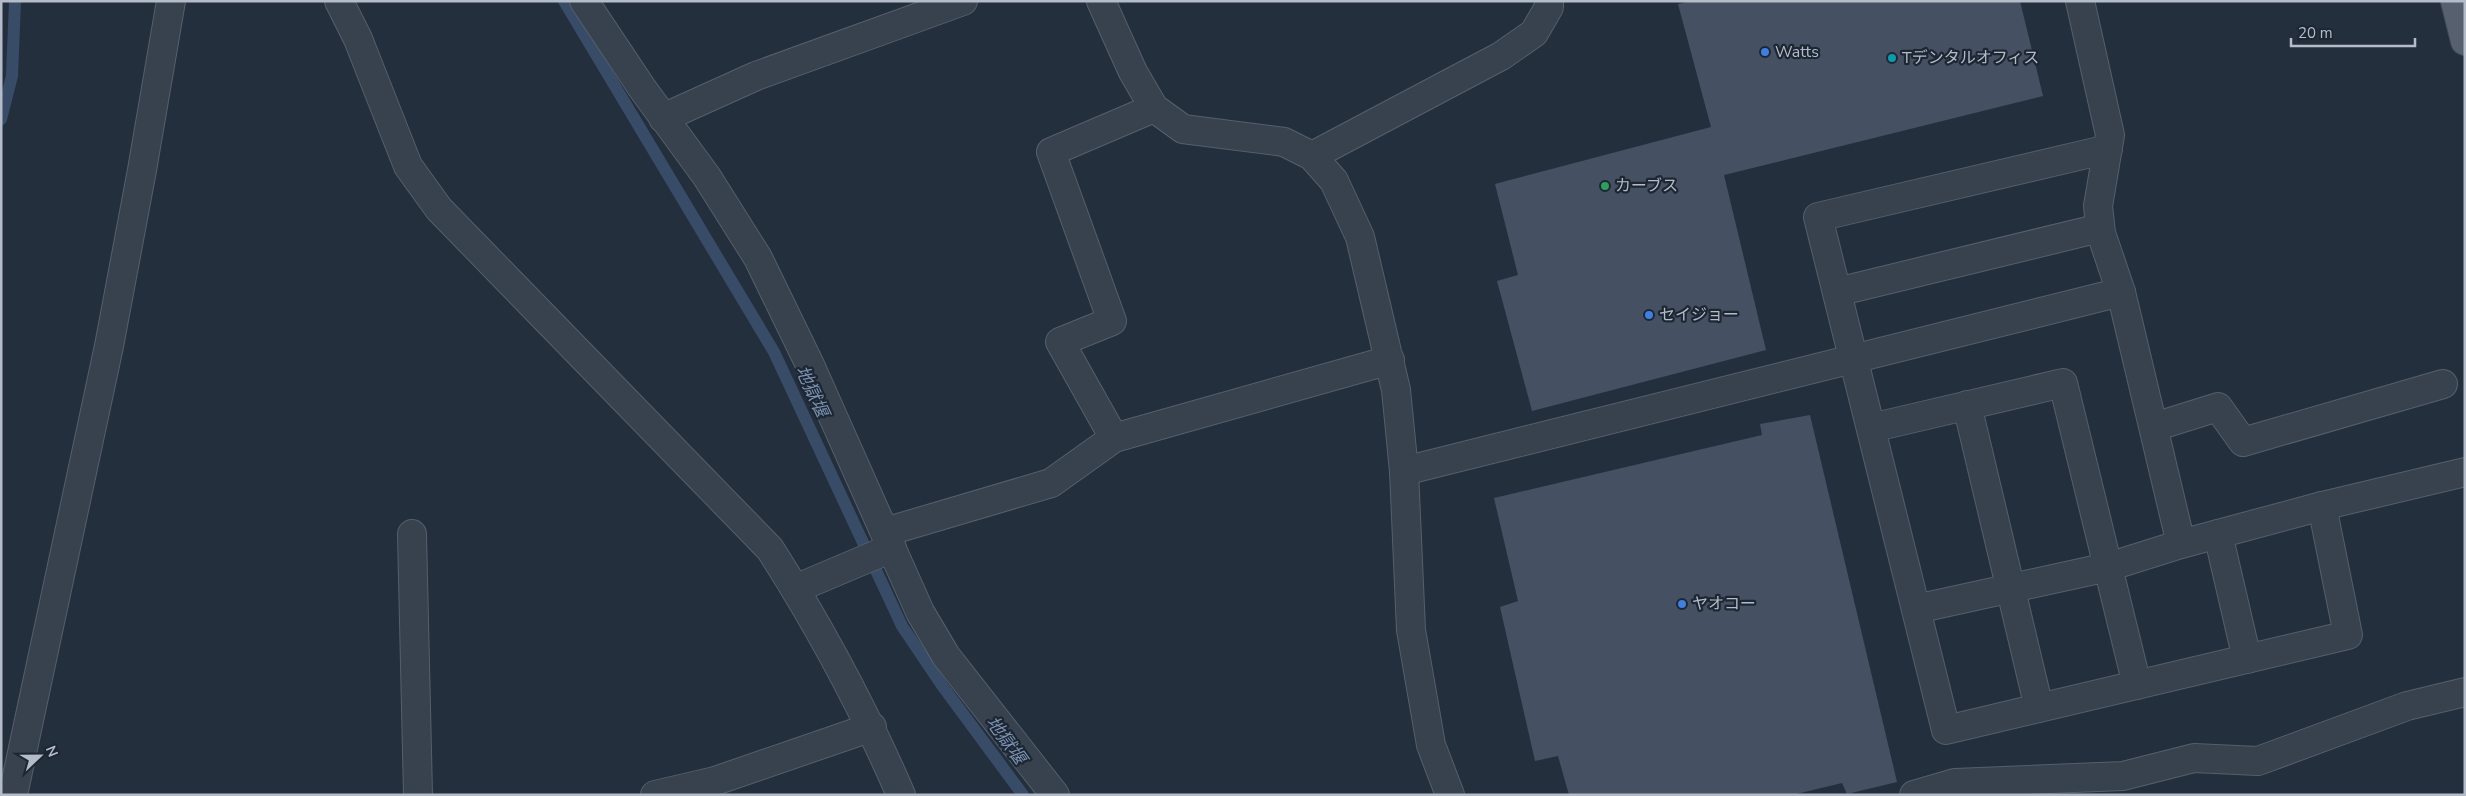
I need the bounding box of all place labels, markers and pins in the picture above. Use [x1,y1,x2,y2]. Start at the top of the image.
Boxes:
place label: Watts [1775,41,1819,63]
marker: Watts [1759,46,1771,58]
place label: Tデンタルオフィス [1902,47,2039,69]
marker: Tデンタルオフィス [1886,52,1898,64]
place label: カーブス [1615,175,1678,197]
marker: カーブス [1599,180,1611,192]
place label: セイジョー [1659,304,1739,326]
marker: セイジョー [1643,309,1655,321]
place label: ヤオコー [1692,593,1756,615]
marker: ヤオコー [1676,598,1688,610]

